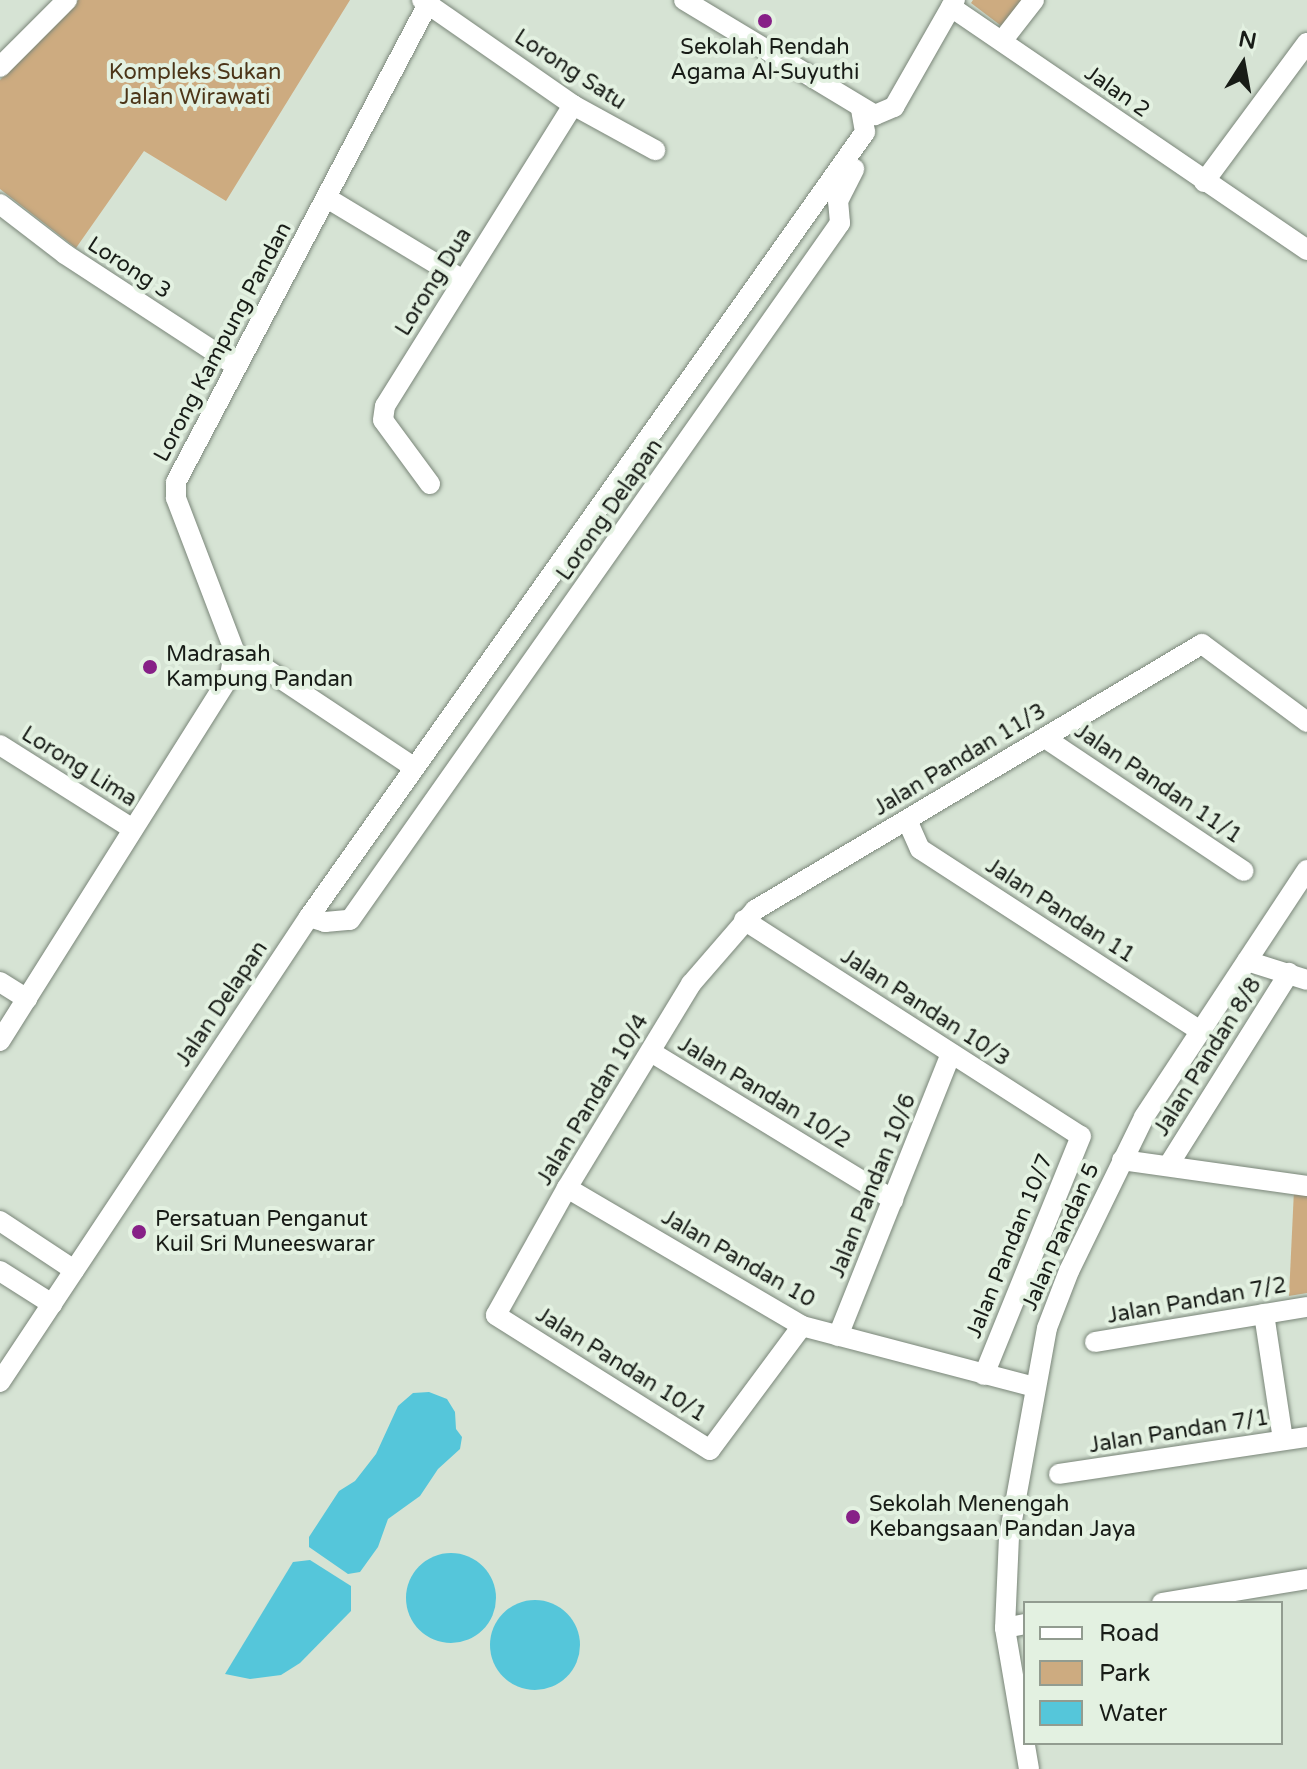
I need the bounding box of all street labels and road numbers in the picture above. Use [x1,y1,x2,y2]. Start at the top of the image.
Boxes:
street label: Lorong Satu [509,24,631,116]
street label: Jalan 2 [1079,60,1155,124]
street label: Lorong Kampung Pandan [149,218,297,466]
street label: Lorong Dua [390,223,478,341]
street label: Lorong 3 [82,231,176,305]
street label: Lorong Delapan [551,434,669,586]
street label: Jalan Pandan 11/3 [869,698,1051,822]
street label: Jalan Pandan 11/1 [1069,718,1247,850]
street label: Lorong Lima [16,721,142,813]
street label: Jalan Pandan 11 [980,853,1140,969]
street label: Jalan Delapan [170,936,274,1072]
street label: Jalan Pandan 10/3 [836,944,1014,1072]
street label: Jalan Pandan 8/8 [1149,973,1267,1141]
street label: Jalan Pandan 10/4 [532,1010,654,1190]
street label: Jalan Pandan 10/2 [673,1031,855,1155]
street label: Jalan Pandan 10/6 [824,1090,922,1282]
street label: Jalan Pandan 10/7 [961,1150,1059,1342]
street label: Jalan Pandan 5 [1017,1159,1105,1315]
street label: Jalan Pandan 10 [657,1204,819,1314]
street label: Jalan Pandan 7/2 [1105,1272,1289,1330]
street label: Jalan Pandan 10/1 [531,1302,711,1428]
street label: Jalan Pandan 7/1 [1087,1405,1271,1459]

